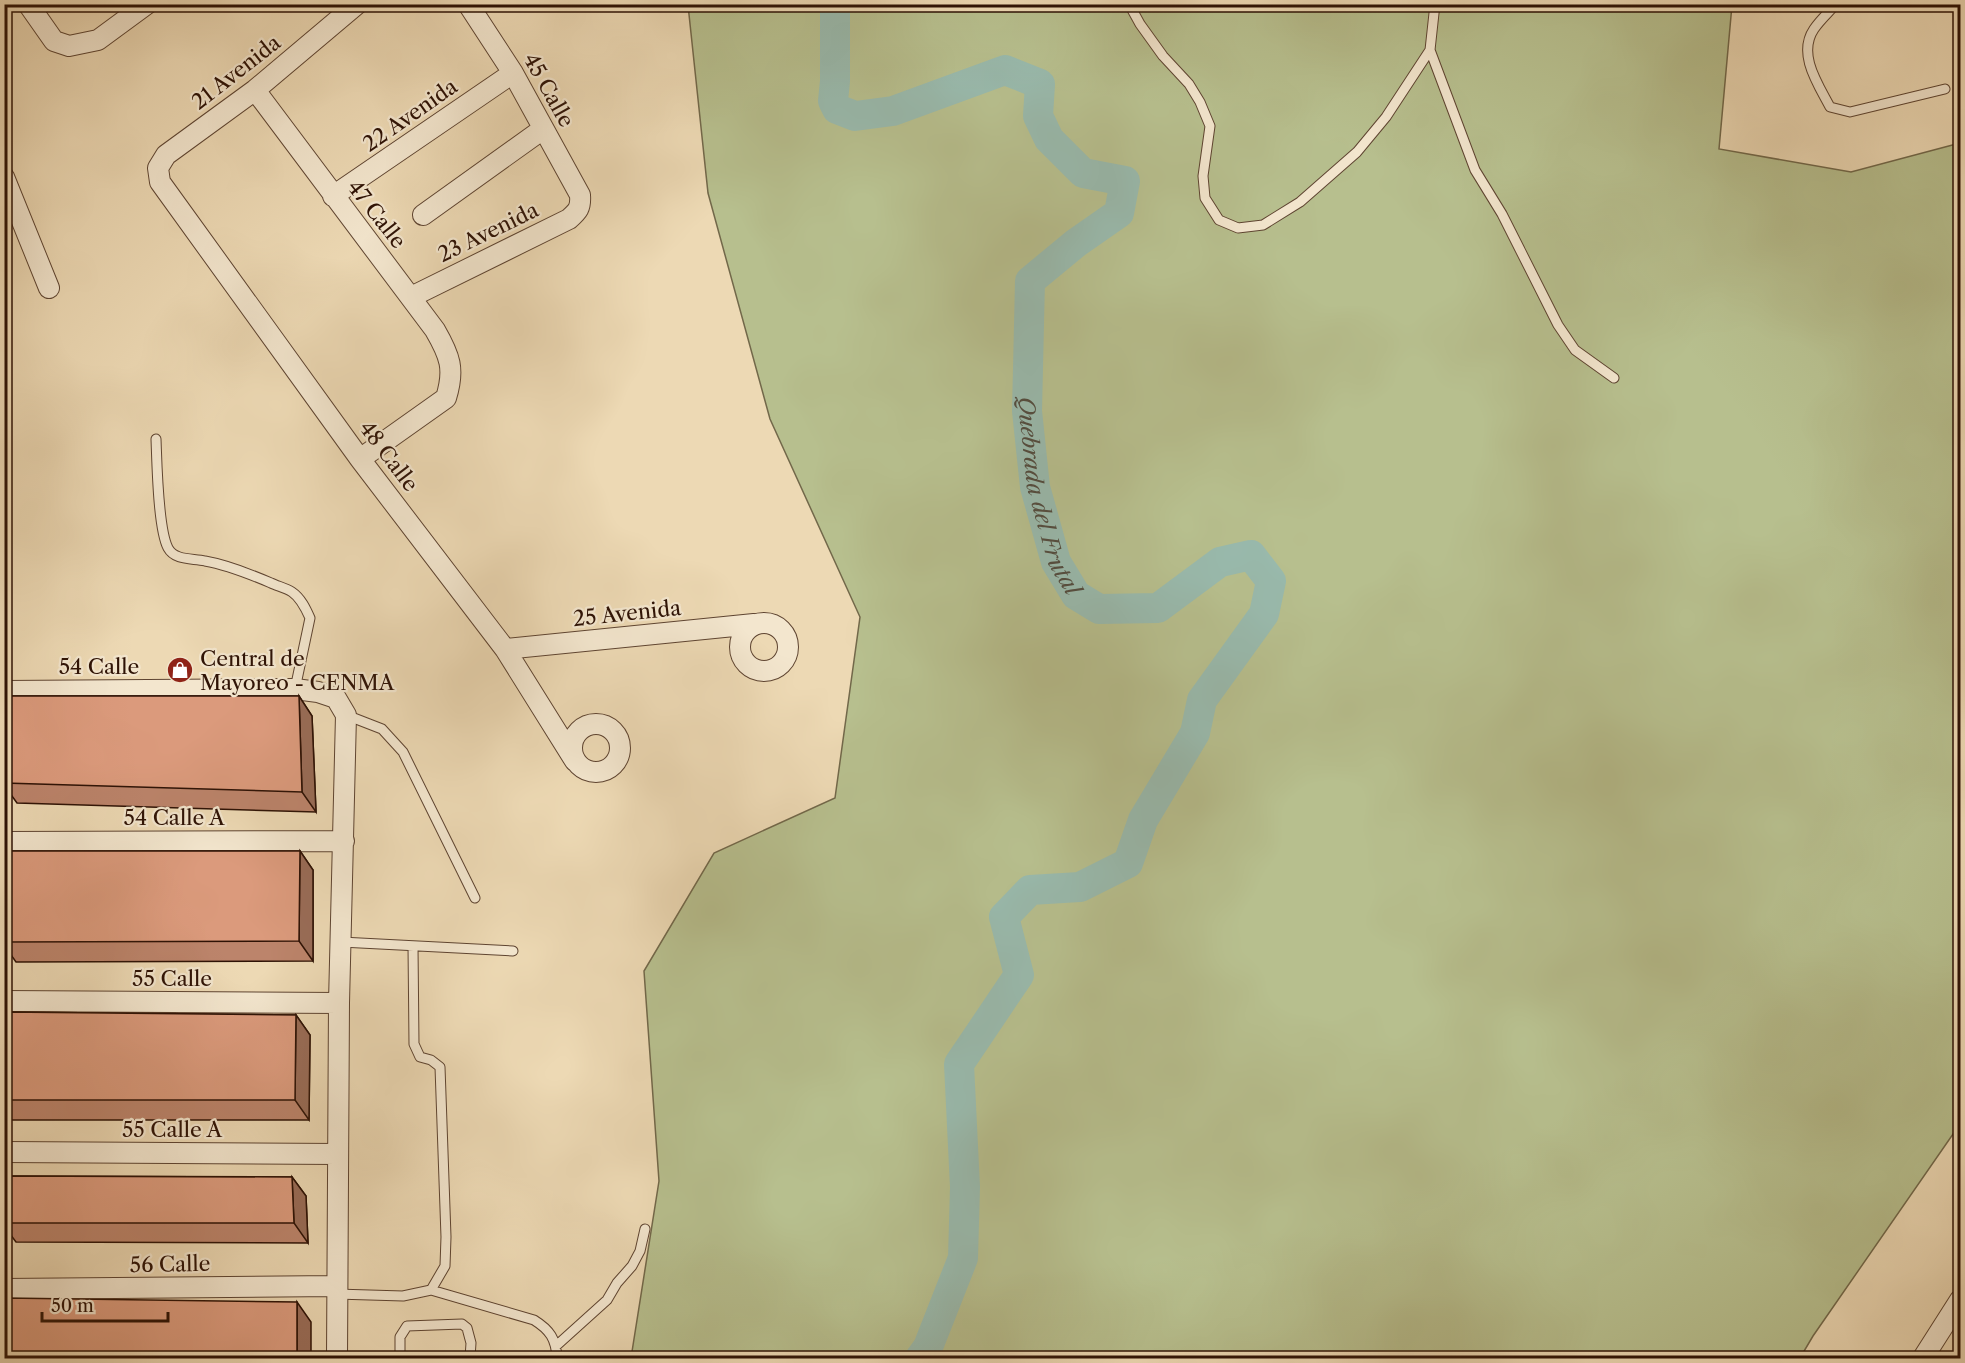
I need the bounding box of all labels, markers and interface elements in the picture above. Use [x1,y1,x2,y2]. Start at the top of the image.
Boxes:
street label: 21 Avenida [187,29,286,114]
street label: 45 Calle [519,49,579,131]
street label: 22 Avenida [358,73,463,157]
street label: 47 Calle [343,175,411,253]
street label: 23 Avenida [434,197,543,267]
water label: Quebrada del Frutal [1013,396,1088,603]
street label: 48 Calle [354,416,424,496]
street label: 25 Avenida [572,595,683,631]
place label: Central de Mayoreo - CENMA [200,646,395,695]
street label: 54 Calle [59,654,139,679]
shop icon: Central de Mayoreo - CENMA [165,655,195,685]
street label: 54 Calle A [124,805,225,830]
street label: 55 Calle [132,966,212,991]
street label: 55 Calle A [122,1117,223,1142]
street label: 56 Calle [129,1251,211,1277]
scale bar [42,1285,168,1323]
text: 50 m [51,1295,94,1317]

